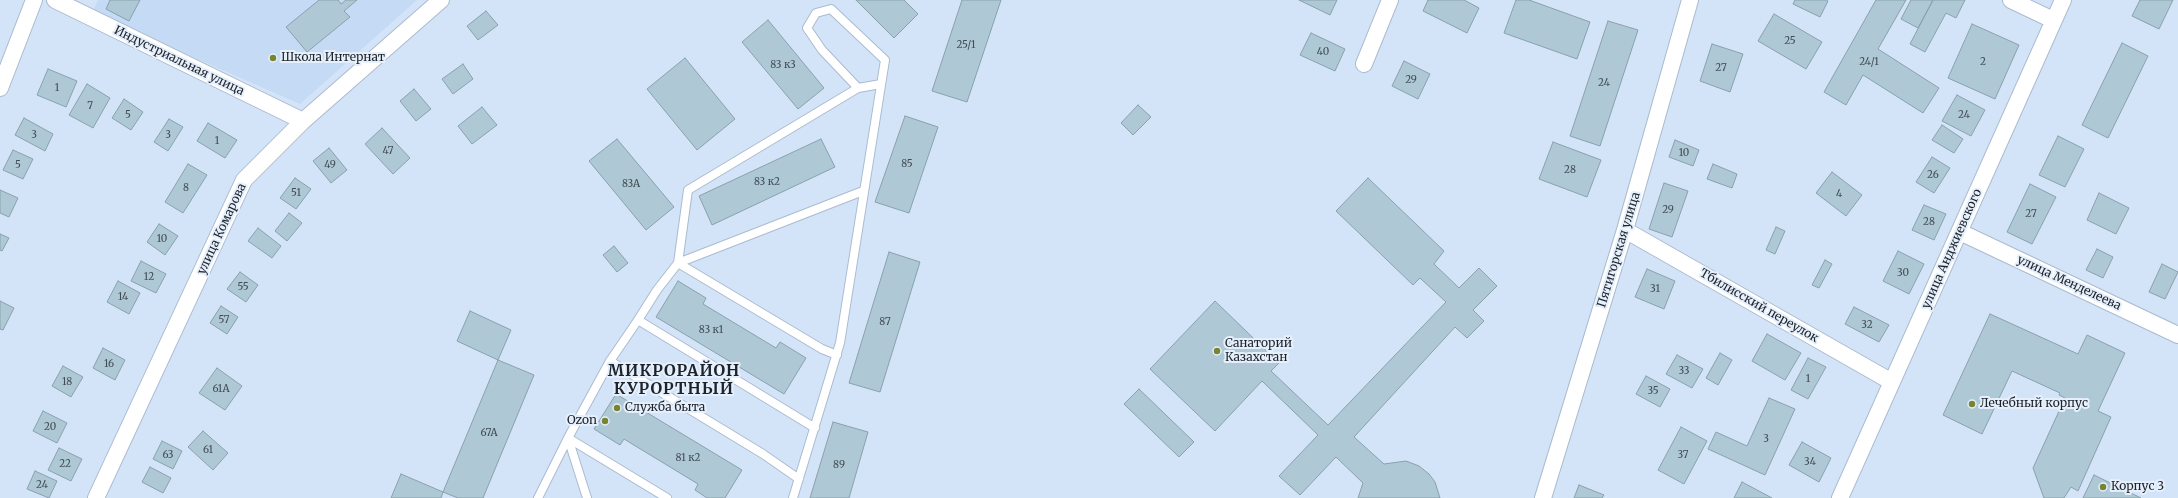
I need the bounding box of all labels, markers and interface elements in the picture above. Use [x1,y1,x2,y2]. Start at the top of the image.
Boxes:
street label: Индустриальная улица [112,23,246,99]
house number: 25 [1784,35,1796,47]
house number: 25/1 [957,39,975,51]
house number: 40 [1317,46,1329,58]
place label: Школа Интернат [281,51,385,65]
marker: Школа Интернат [268,53,278,63]
house number: 24/1 [1859,56,1879,68]
house number: 2 [1980,56,1986,68]
house number: 83 к3 [770,59,796,71]
house number: 27 [1715,62,1727,74]
house number: 29 [1405,74,1417,86]
house number: 24 [1598,77,1610,89]
house number: 1 [55,82,59,94]
house number: 7 [87,100,93,112]
house number: 5 [125,109,131,121]
house number: 24 [1958,109,1970,121]
house number: 3 [31,129,37,141]
house number: 3 [165,129,171,141]
house number: 1 [215,135,219,147]
house number: 47 [383,145,393,157]
house number: 10 [1679,147,1689,159]
house number: 85 [901,158,913,170]
house number: 5 [15,159,21,171]
house number: 49 [324,159,336,171]
house number: 28 [1564,164,1576,176]
house number: 26 [1927,169,1939,181]
house number: 83 к2 [754,176,780,188]
house number: 83А [622,178,640,190]
street label: улица Комарова [195,181,249,277]
house number: 8 [183,182,189,194]
house number: 51 [291,187,301,199]
street label: улица Анджиевского [1919,187,1985,311]
house number: 4 [1836,188,1842,200]
street label: Пятигорская улица [1595,191,1643,309]
house number: 29 [1662,204,1674,216]
house number: 27 [2025,208,2037,220]
house number: 28 [1923,216,1935,228]
house number: 10 [157,233,167,245]
street label: улица Менделеева [2015,253,2123,313]
street label: Тбилисский переулок [1697,266,1821,346]
house number: 30 [1897,267,1909,279]
house number: 12 [144,271,154,283]
house number: 55 [237,281,249,293]
house number: 31 [1650,283,1660,295]
house number: 14 [118,291,128,303]
house number: 57 [218,314,230,326]
house number: 87 [879,316,891,328]
house number: 32 [1861,319,1873,331]
house number: 83 к1 [699,324,723,336]
place label: Санаторий Казахстан [1225,337,1292,365]
marker: Санаторий Казахстан [1212,346,1222,356]
house number: 16 [104,358,114,370]
district label: МИКРОРАЙОН КУРОРТНЫЙ [608,361,740,399]
house number: 33 [1679,365,1689,377]
house number: 1 [1806,373,1810,385]
house number: 18 [62,376,72,388]
house number: 61А [212,383,230,395]
house number: 35 [1647,385,1659,397]
place label: Лечебный корпус [1980,397,2088,411]
marker: Лечебный корпус [1967,399,1977,409]
place label: Служба быта [625,401,705,415]
marker: Служба быта [612,403,622,413]
place label: Ozon [567,414,597,428]
marker: Ozon [600,416,610,426]
house number: 20 [44,421,56,433]
house number: 67А [480,427,498,439]
house number: 3 [1763,433,1769,445]
house number: 61 [203,444,213,456]
house number: 63 [162,449,174,461]
house number: 37 [1677,449,1689,461]
house number: 81 к2 [676,452,700,464]
house number: 34 [1804,456,1816,468]
house number: 22 [59,458,71,470]
house number: 89 [833,459,845,471]
house number: 24 [36,479,48,491]
place label: Корпус 3 [2111,480,2164,494]
marker: Корпус 3 [2098,482,2108,492]

